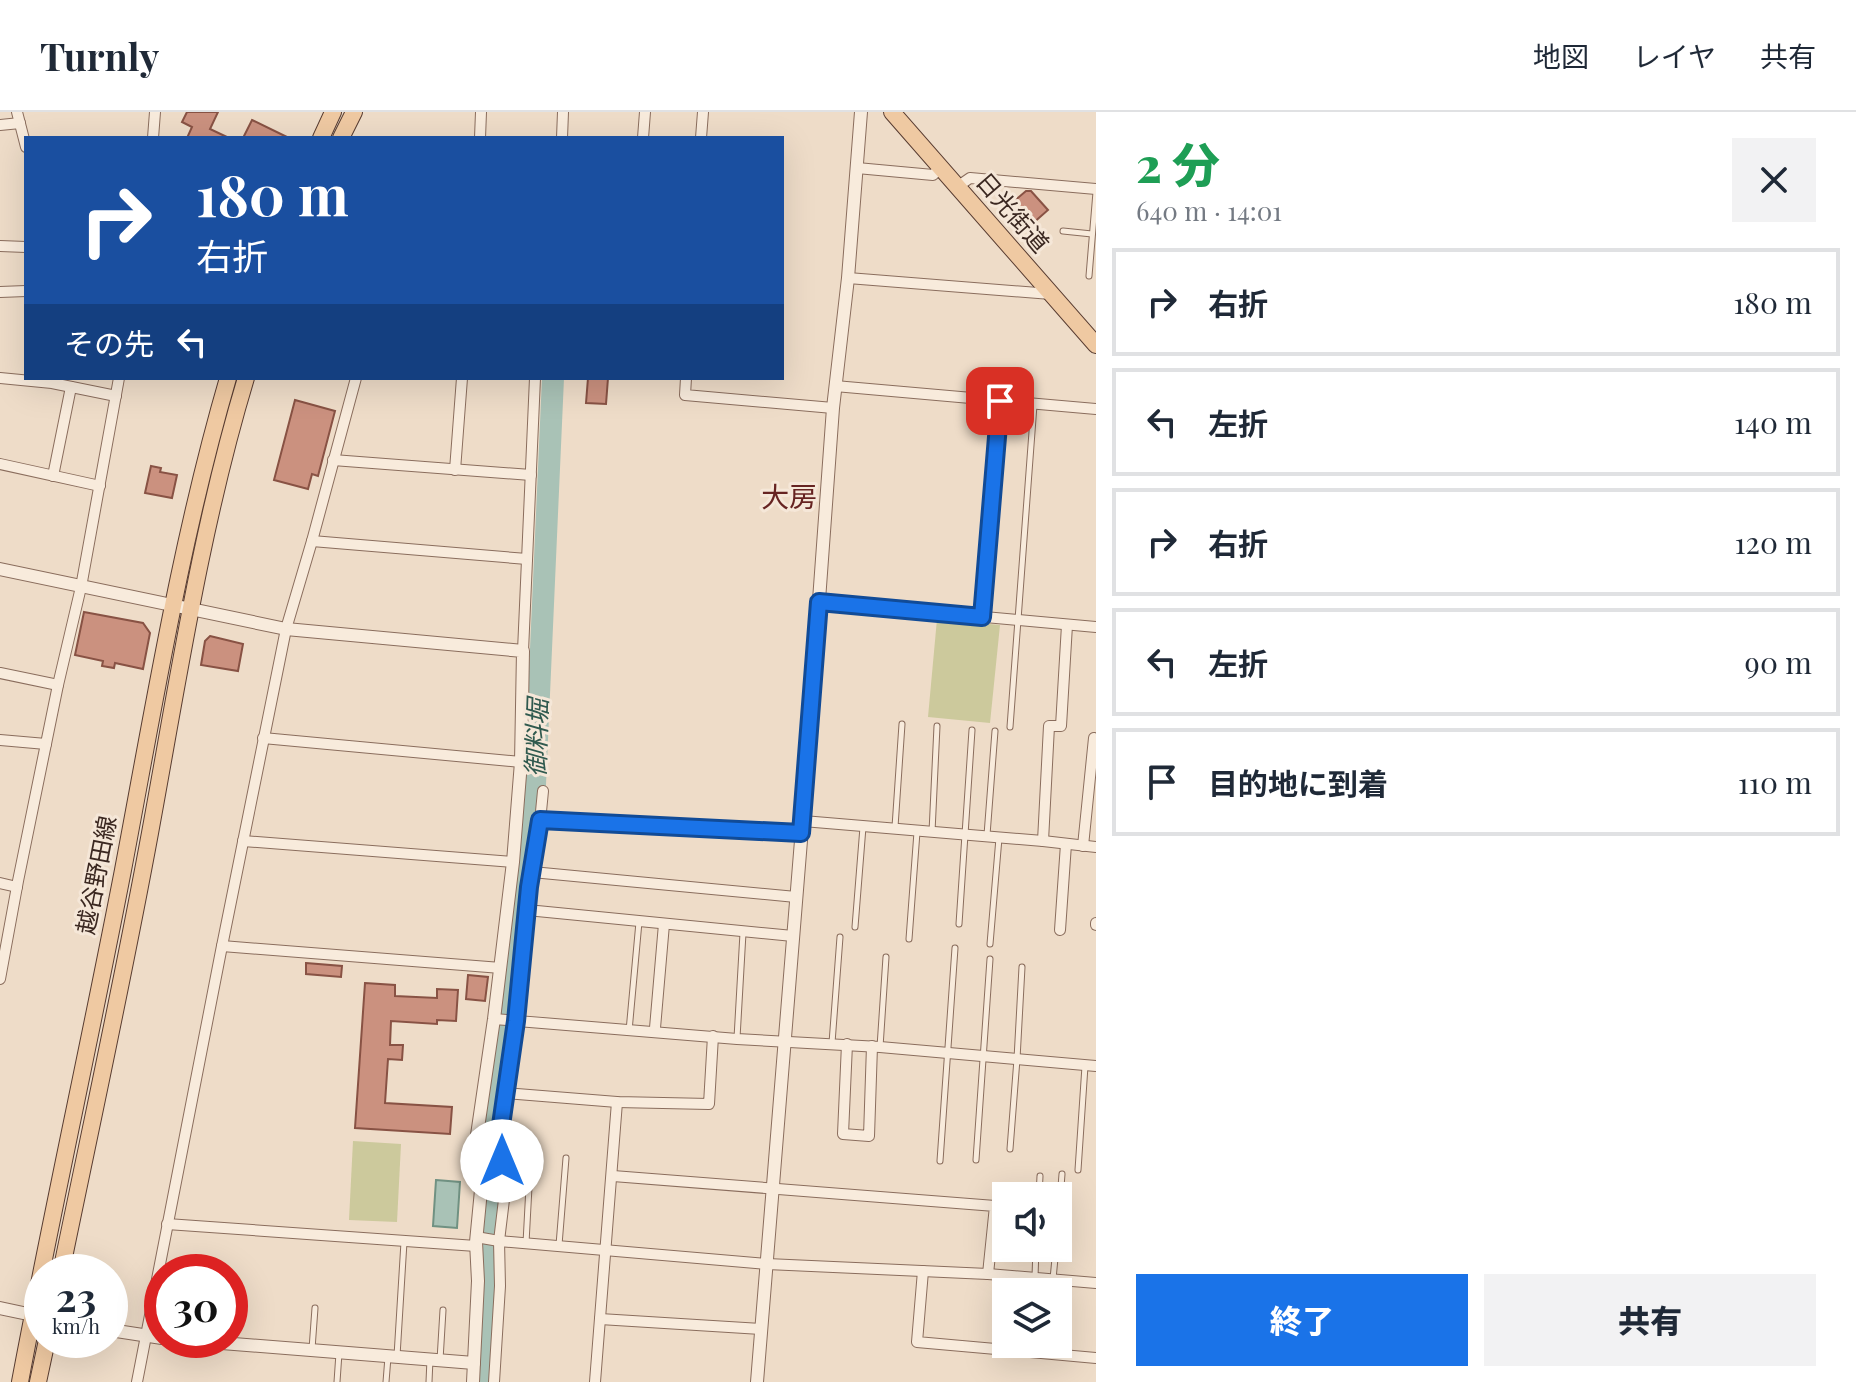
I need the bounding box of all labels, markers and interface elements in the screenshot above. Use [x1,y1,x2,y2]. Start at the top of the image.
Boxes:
text: Turnly [40,30,159,81]
text: 地図 [1533,37,1589,74]
text: レイヤ [1633,37,1716,74]
text: 共有 [1760,37,1816,74]
text: 2 分 [1136,131,1220,195]
button: close [1732,138,1816,222]
text: 180 m [196,156,349,231]
street label: 日光街道 [970,165,1057,258]
icon: right [64,168,168,272]
text: 640 m · 14:01 [1136,193,1282,228]
text: 右折 [196,231,268,279]
icon: right [1140,280,1184,324]
text: 180 m [1733,282,1812,322]
text: 右折 [1208,283,1268,323]
icon: left [170,320,214,364]
text: その先 [64,323,154,363]
pin [966,367,1034,435]
icon: arrive [978,379,1022,423]
icon: left [1140,400,1184,444]
text: 140 m [1734,402,1812,442]
text: 左折 [1208,403,1268,443]
district label: 大房 [761,477,817,514]
icon: right [1140,520,1184,564]
text: 120 m [1734,522,1812,562]
text: 右折 [1208,523,1268,563]
icon: left [1140,640,1184,684]
text: 90 m [1745,642,1812,682]
text: 左折 [1208,643,1268,683]
water label: 御料堀 [517,694,554,778]
icon: arrive [1140,760,1184,804]
text: 110 m [1738,762,1812,802]
text: 目的地に到着 [1208,763,1388,803]
street label: 越谷野田線 [68,813,122,937]
position arrow [460,1119,544,1203]
map controls [992,1182,1072,1358]
button: sound [992,1182,1072,1262]
speed limit sign: 30 [144,1254,248,1358]
text: 23 [56,1269,96,1322]
button: 終了 [1136,1274,1468,1366]
button: 共有 [1484,1274,1816,1366]
button: layers [992,1278,1072,1358]
text: km/h [52,1312,100,1339]

